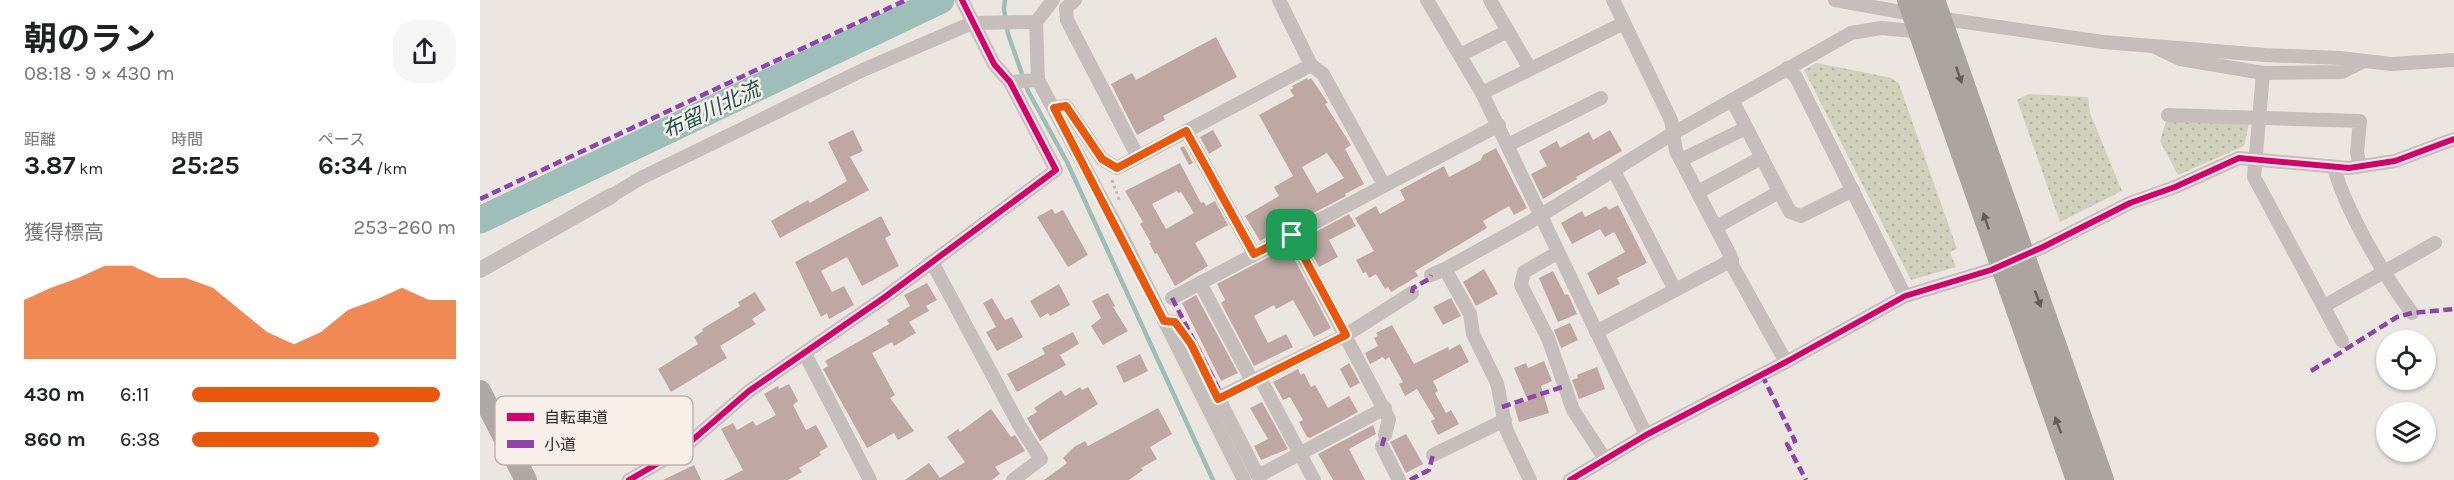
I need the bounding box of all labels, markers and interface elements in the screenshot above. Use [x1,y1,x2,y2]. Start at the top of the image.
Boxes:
text: 朝のラン [24,20,156,58]
button: share [393,20,456,83]
text: 08:18 · 9 × 430 m [24,62,175,85]
one-way arrow [1955,66,1965,84]
water label: 布留川北流 [658,76,766,143]
text: 距離 [24,130,56,149]
text: 時間 [171,130,203,149]
text: ペース [318,130,365,149]
text: 3.87 [24,150,76,181]
text: 25:25 [171,150,240,181]
text: 6:34 [318,150,372,181]
text: km [76,159,103,178]
text: /km [372,159,407,178]
pin [1266,209,1317,260]
one-way arrow [1981,212,1990,230]
text: 253–260 m [353,216,456,239]
icon: arrive [1275,218,1308,251]
text: 獲得標高 [24,221,104,244]
one-way arrow [2033,290,2043,308]
map controls [2376,330,2436,462]
button: locate [2376,330,2436,390]
text: 430 m [24,383,85,406]
text: 6:11 [120,383,149,406]
legend [495,396,693,465]
button: layers [2376,402,2436,462]
text: 自転車道 [544,408,608,427]
one-way arrow [2053,416,2063,434]
text: 860 m [24,428,86,451]
text: 6:38 [120,428,160,451]
text: 小道 [544,435,576,454]

